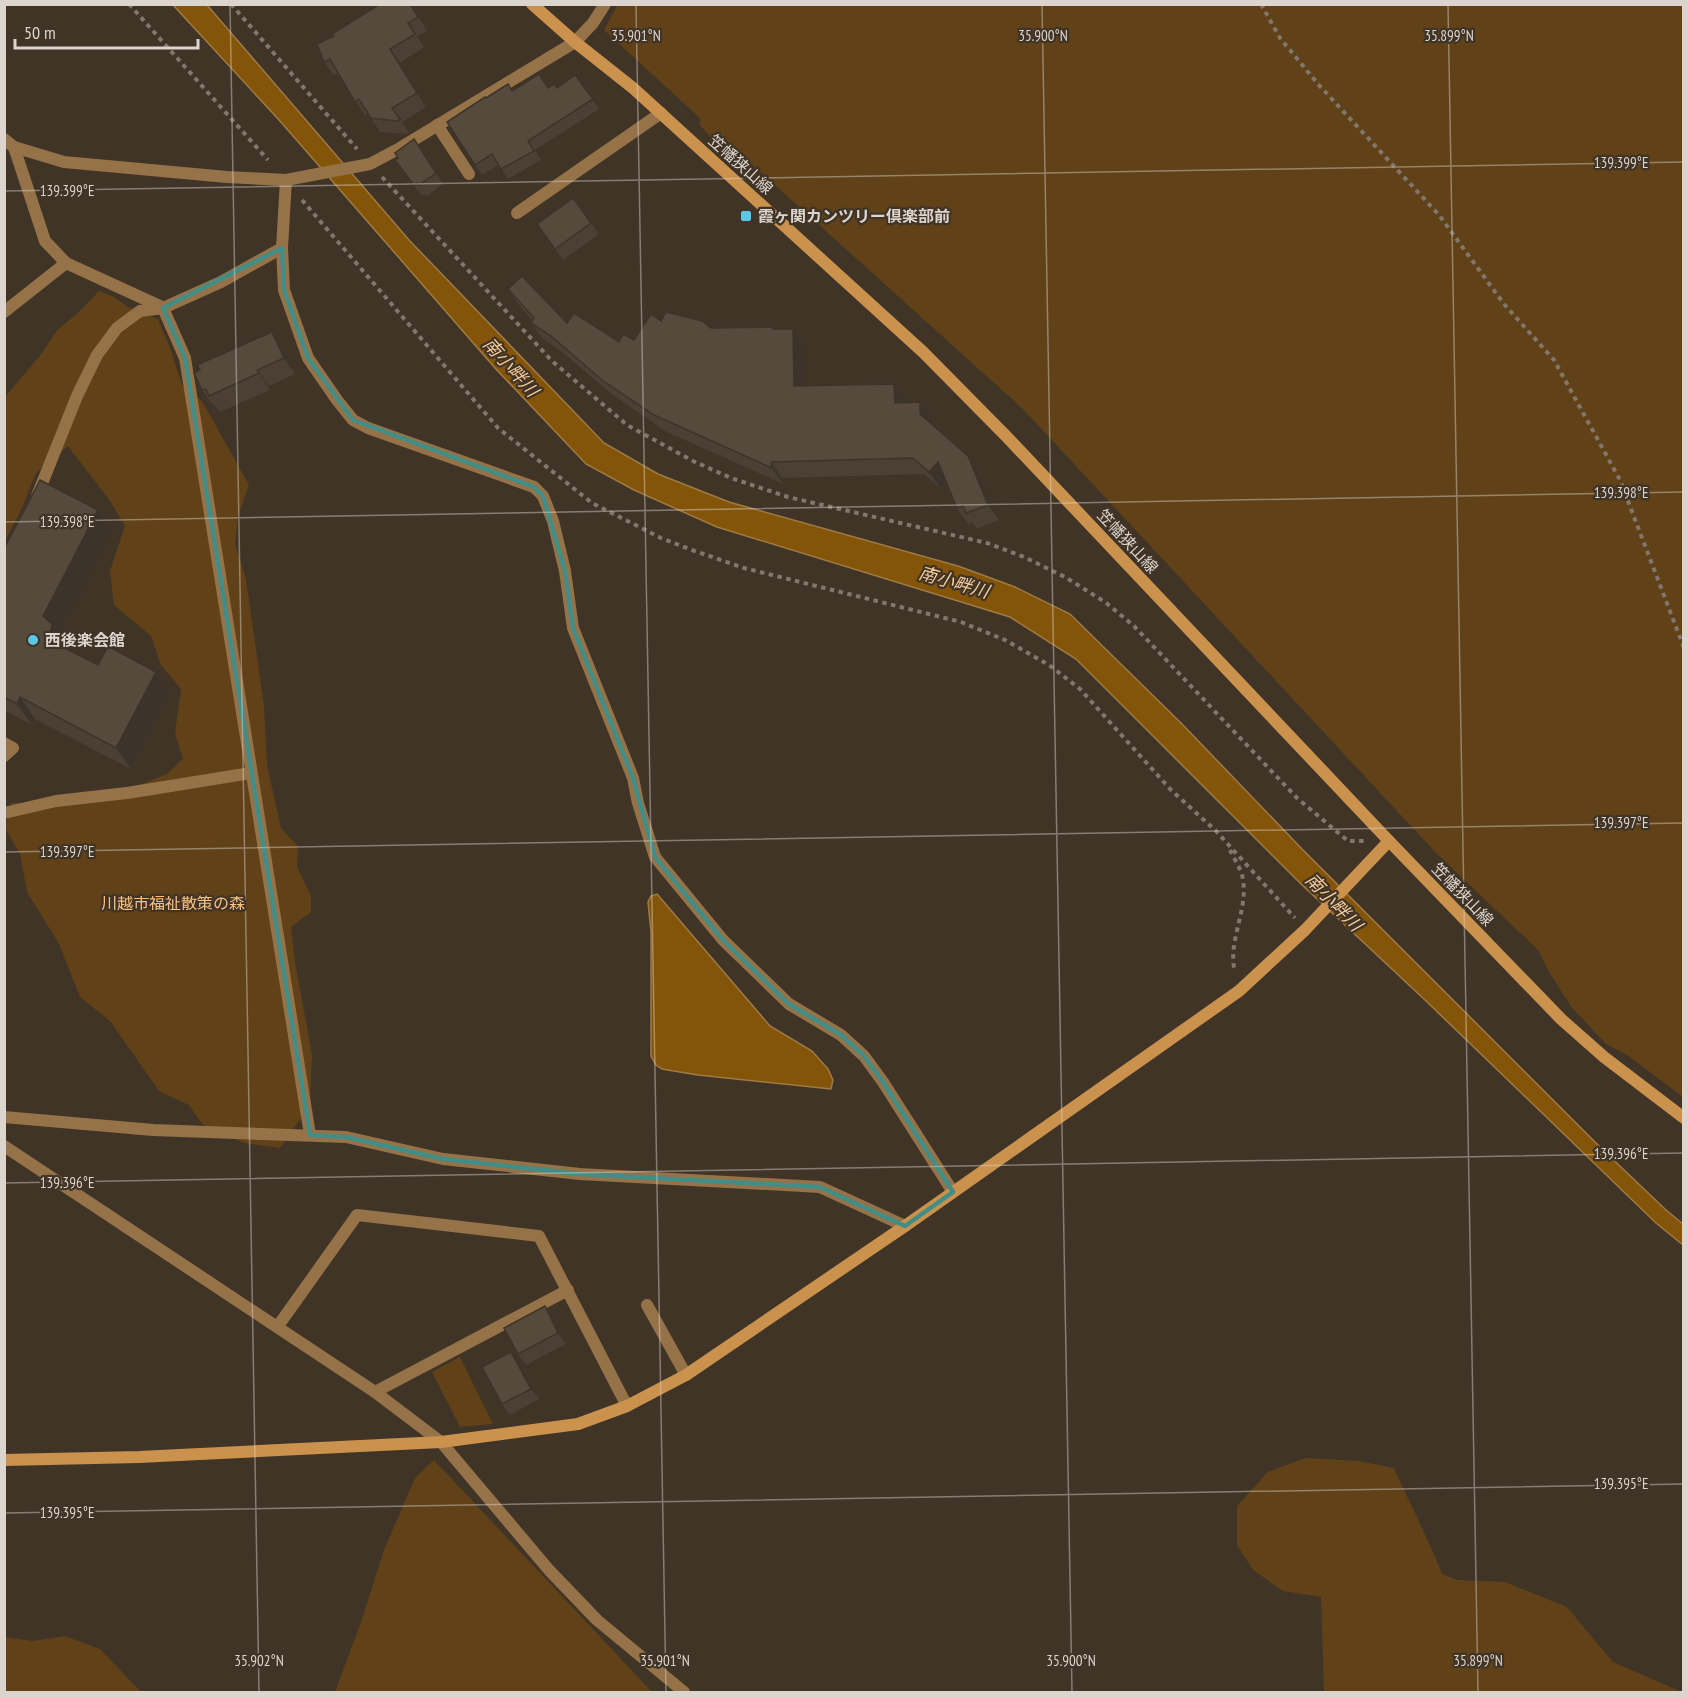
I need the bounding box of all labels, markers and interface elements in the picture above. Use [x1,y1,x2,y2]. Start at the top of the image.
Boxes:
scale bar [15,12,198,50]
text: 50 m [24,21,56,44]
text: 35.901°N [611,26,661,45]
text: 35.900°N [1018,26,1068,45]
text: 35.899°N [1424,26,1474,45]
street label: 笠幡狭山線 [705,130,777,198]
text: 139.399°E [1594,153,1648,172]
text: 139.399°E [40,181,94,200]
place label: 霞ヶ関カンツリー倶楽部前 [758,206,950,226]
marker: 霞ヶ関カンツリー倶楽部前 [739,209,753,223]
water label: 南小畔川 [478,333,545,403]
text: 139.398°E [1594,483,1648,502]
street label: 笠幡狭山線 [1093,505,1163,577]
text: 139.398°E [40,512,94,531]
water label: 南小畔川 [916,561,994,604]
place label: 西後楽会館 [45,630,125,650]
marker: 西後楽会館 [26,633,40,647]
text: 139.397°E [1594,813,1648,832]
text: 139.397°E [40,842,94,861]
street label: 笠幡狭山線 [1428,858,1498,930]
water label: 南小畔川 [1301,868,1369,937]
park label: 川越市福祉散策の森 [101,893,245,913]
text: 139.396°E [1594,1144,1648,1163]
text: 139.396°E [40,1173,94,1192]
text: 139.395°E [1594,1474,1648,1493]
text: 139.395°E [40,1503,94,1522]
text: 35.902°N [234,1651,284,1670]
text: 35.901°N [640,1651,690,1670]
text: 35.900°N [1046,1651,1096,1670]
text: 35.899°N [1453,1651,1503,1670]

